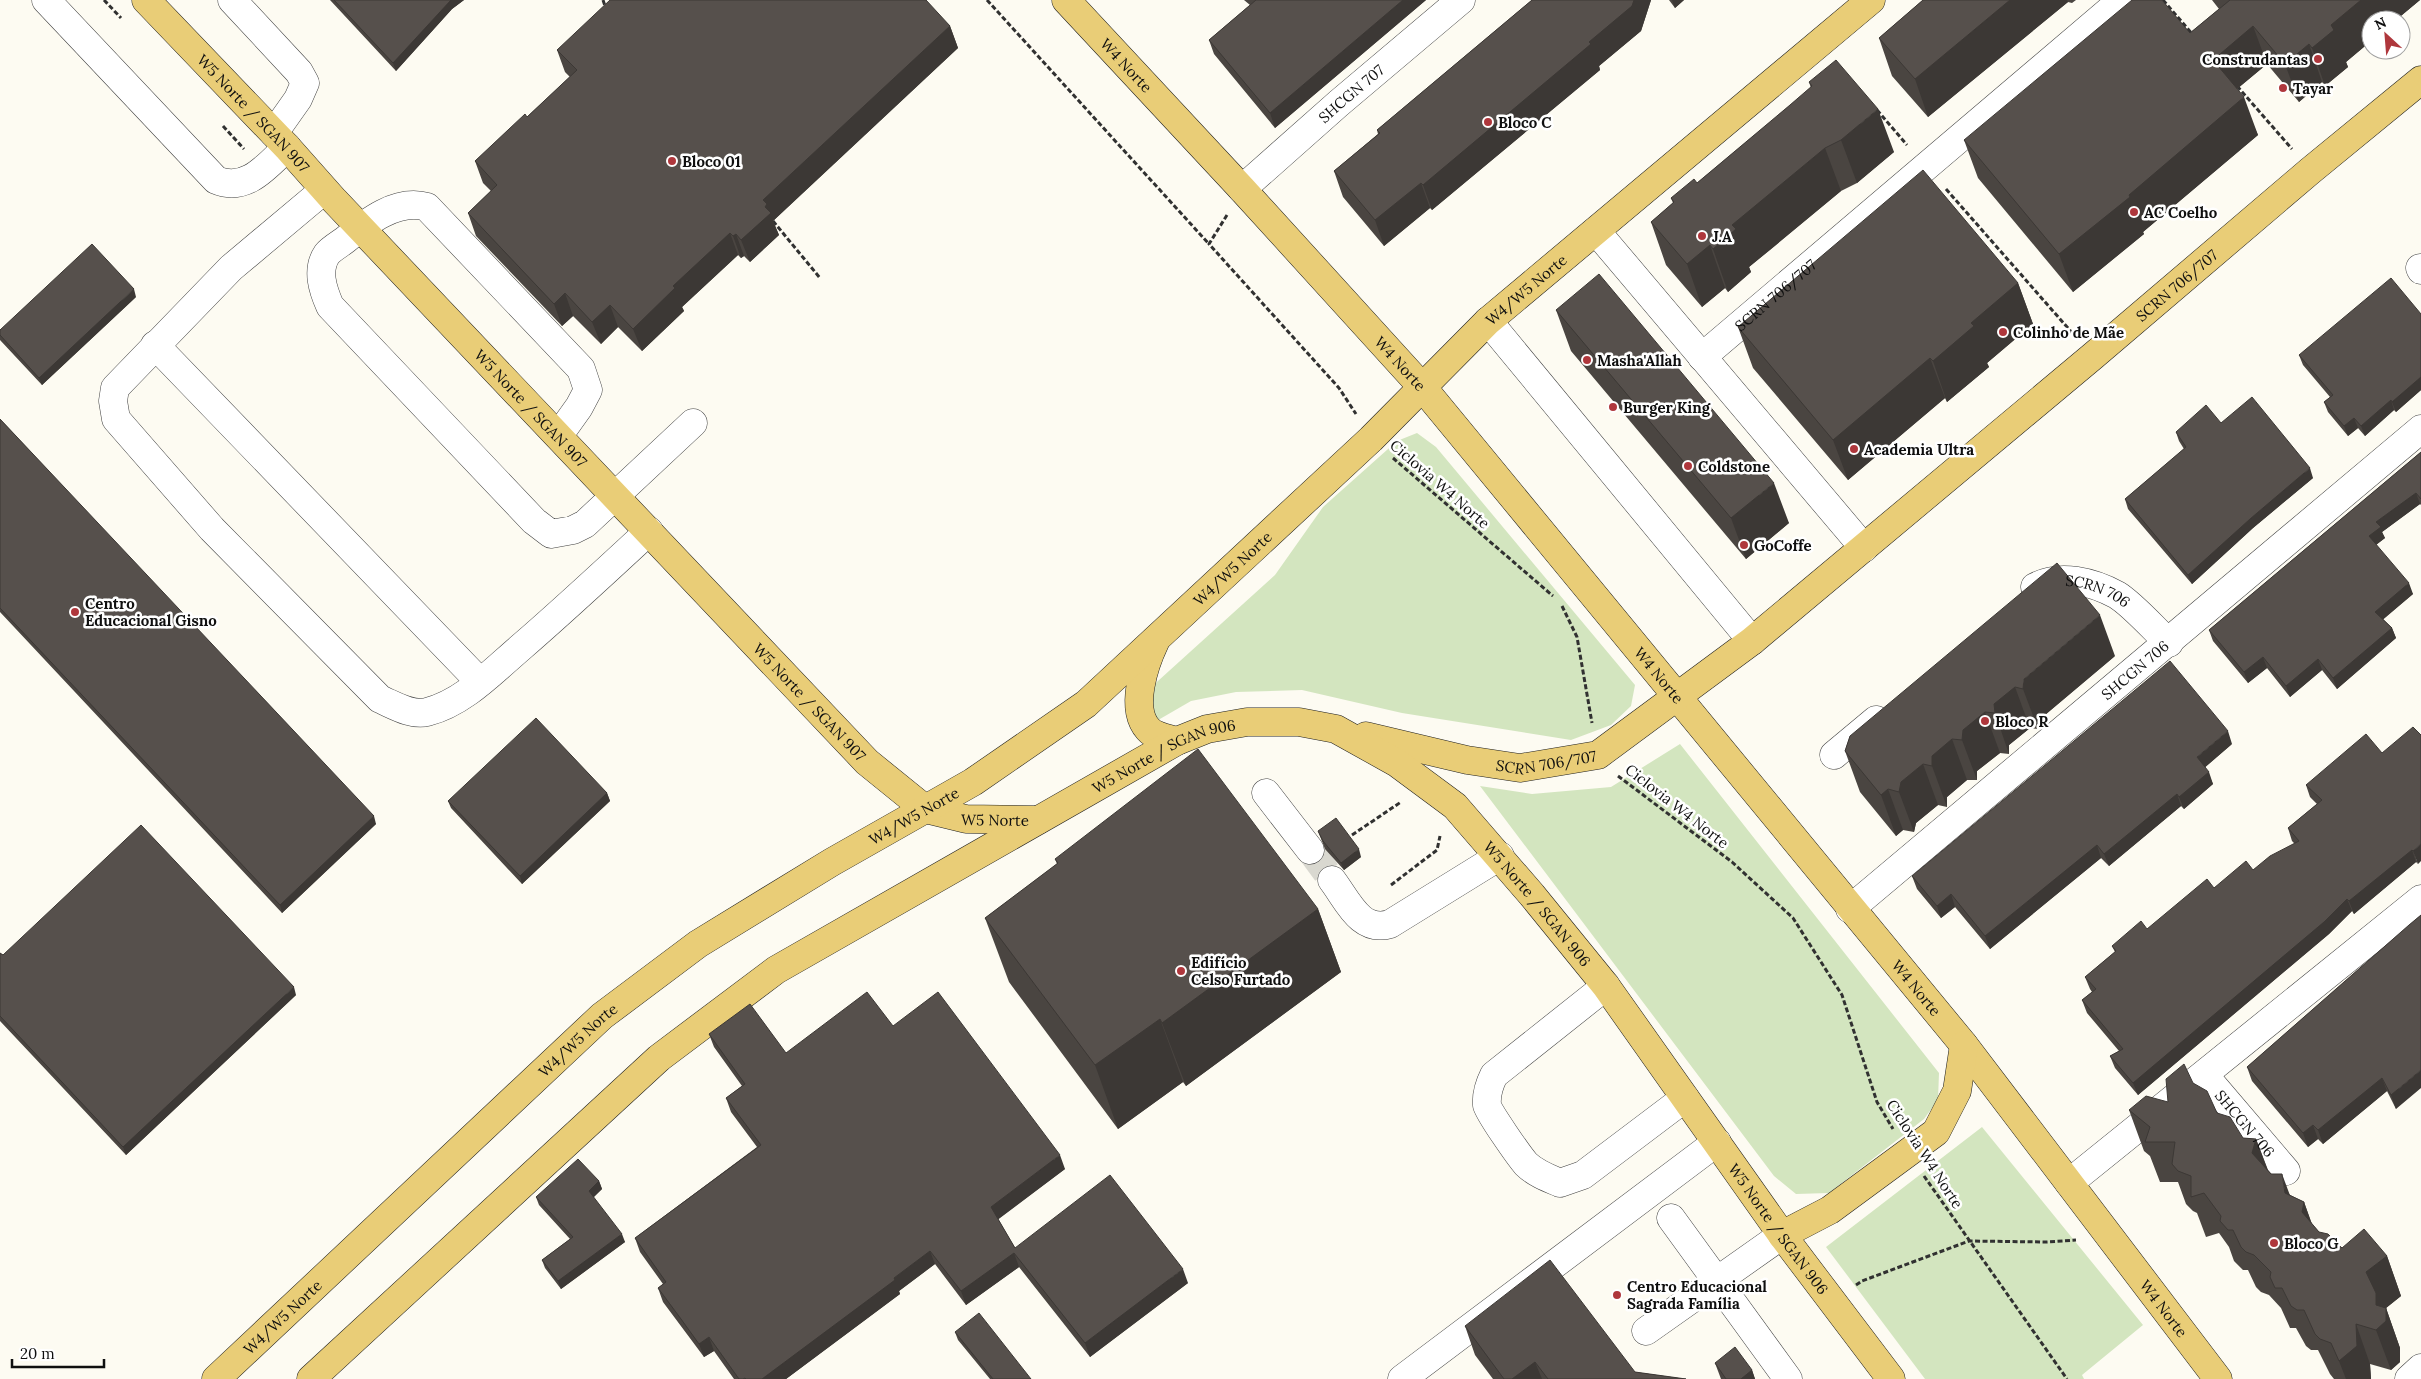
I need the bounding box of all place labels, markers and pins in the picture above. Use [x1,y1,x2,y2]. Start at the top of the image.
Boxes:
place label: Construdantas [2202,50,2308,69]
marker: Construdantas [2312,53,2324,65]
place label: Tayar [2293,79,2334,98]
marker: Tayar [2277,82,2289,94]
place label: Bloco C [1498,113,1552,132]
marker: Bloco C [1482,116,1494,128]
place label: Bloco 01 [682,152,741,171]
marker: Bloco 01 [666,155,678,167]
place label: AC Coelho [2144,203,2218,222]
marker: AC Coelho [2128,206,2140,218]
place label: J.A [1712,227,1732,246]
marker: J.A [1696,230,1708,242]
place label: Colinho de Mãe [2013,323,2124,342]
marker: Colinho de Mãe [1997,326,2009,338]
place label: Masha'Allah [1597,351,1682,370]
marker: Masha'Allah [1581,354,1593,366]
place label: Burger King [1623,398,1711,417]
marker: Burger King [1607,401,1619,413]
place label: Academia Ultra [1864,440,1974,459]
marker: Academia Ultra [1848,443,1860,455]
place label: Coldstone [1698,457,1770,476]
marker: Coldstone [1682,460,1694,472]
place label: GoCoffe [1754,536,1812,555]
marker: GoCoffe [1738,539,1750,551]
place label: Centro Educacional Gisno [85,594,217,630]
marker: Centro Educacional Gisno [69,606,81,618]
place label: Bloco R [1995,712,2049,731]
marker: Bloco R [1979,715,1991,727]
place label: Edifício Celso Furtado [1191,953,1291,989]
marker: Edifício Celso Furtado [1175,965,1187,977]
place label: Bloco G [2284,1234,2339,1253]
marker: Bloco G [2268,1237,2280,1249]
place label: Centro Educacional Sagrada Família [1627,1277,1767,1313]
marker: Centro Educacional Sagrada Família [1611,1289,1623,1301]

